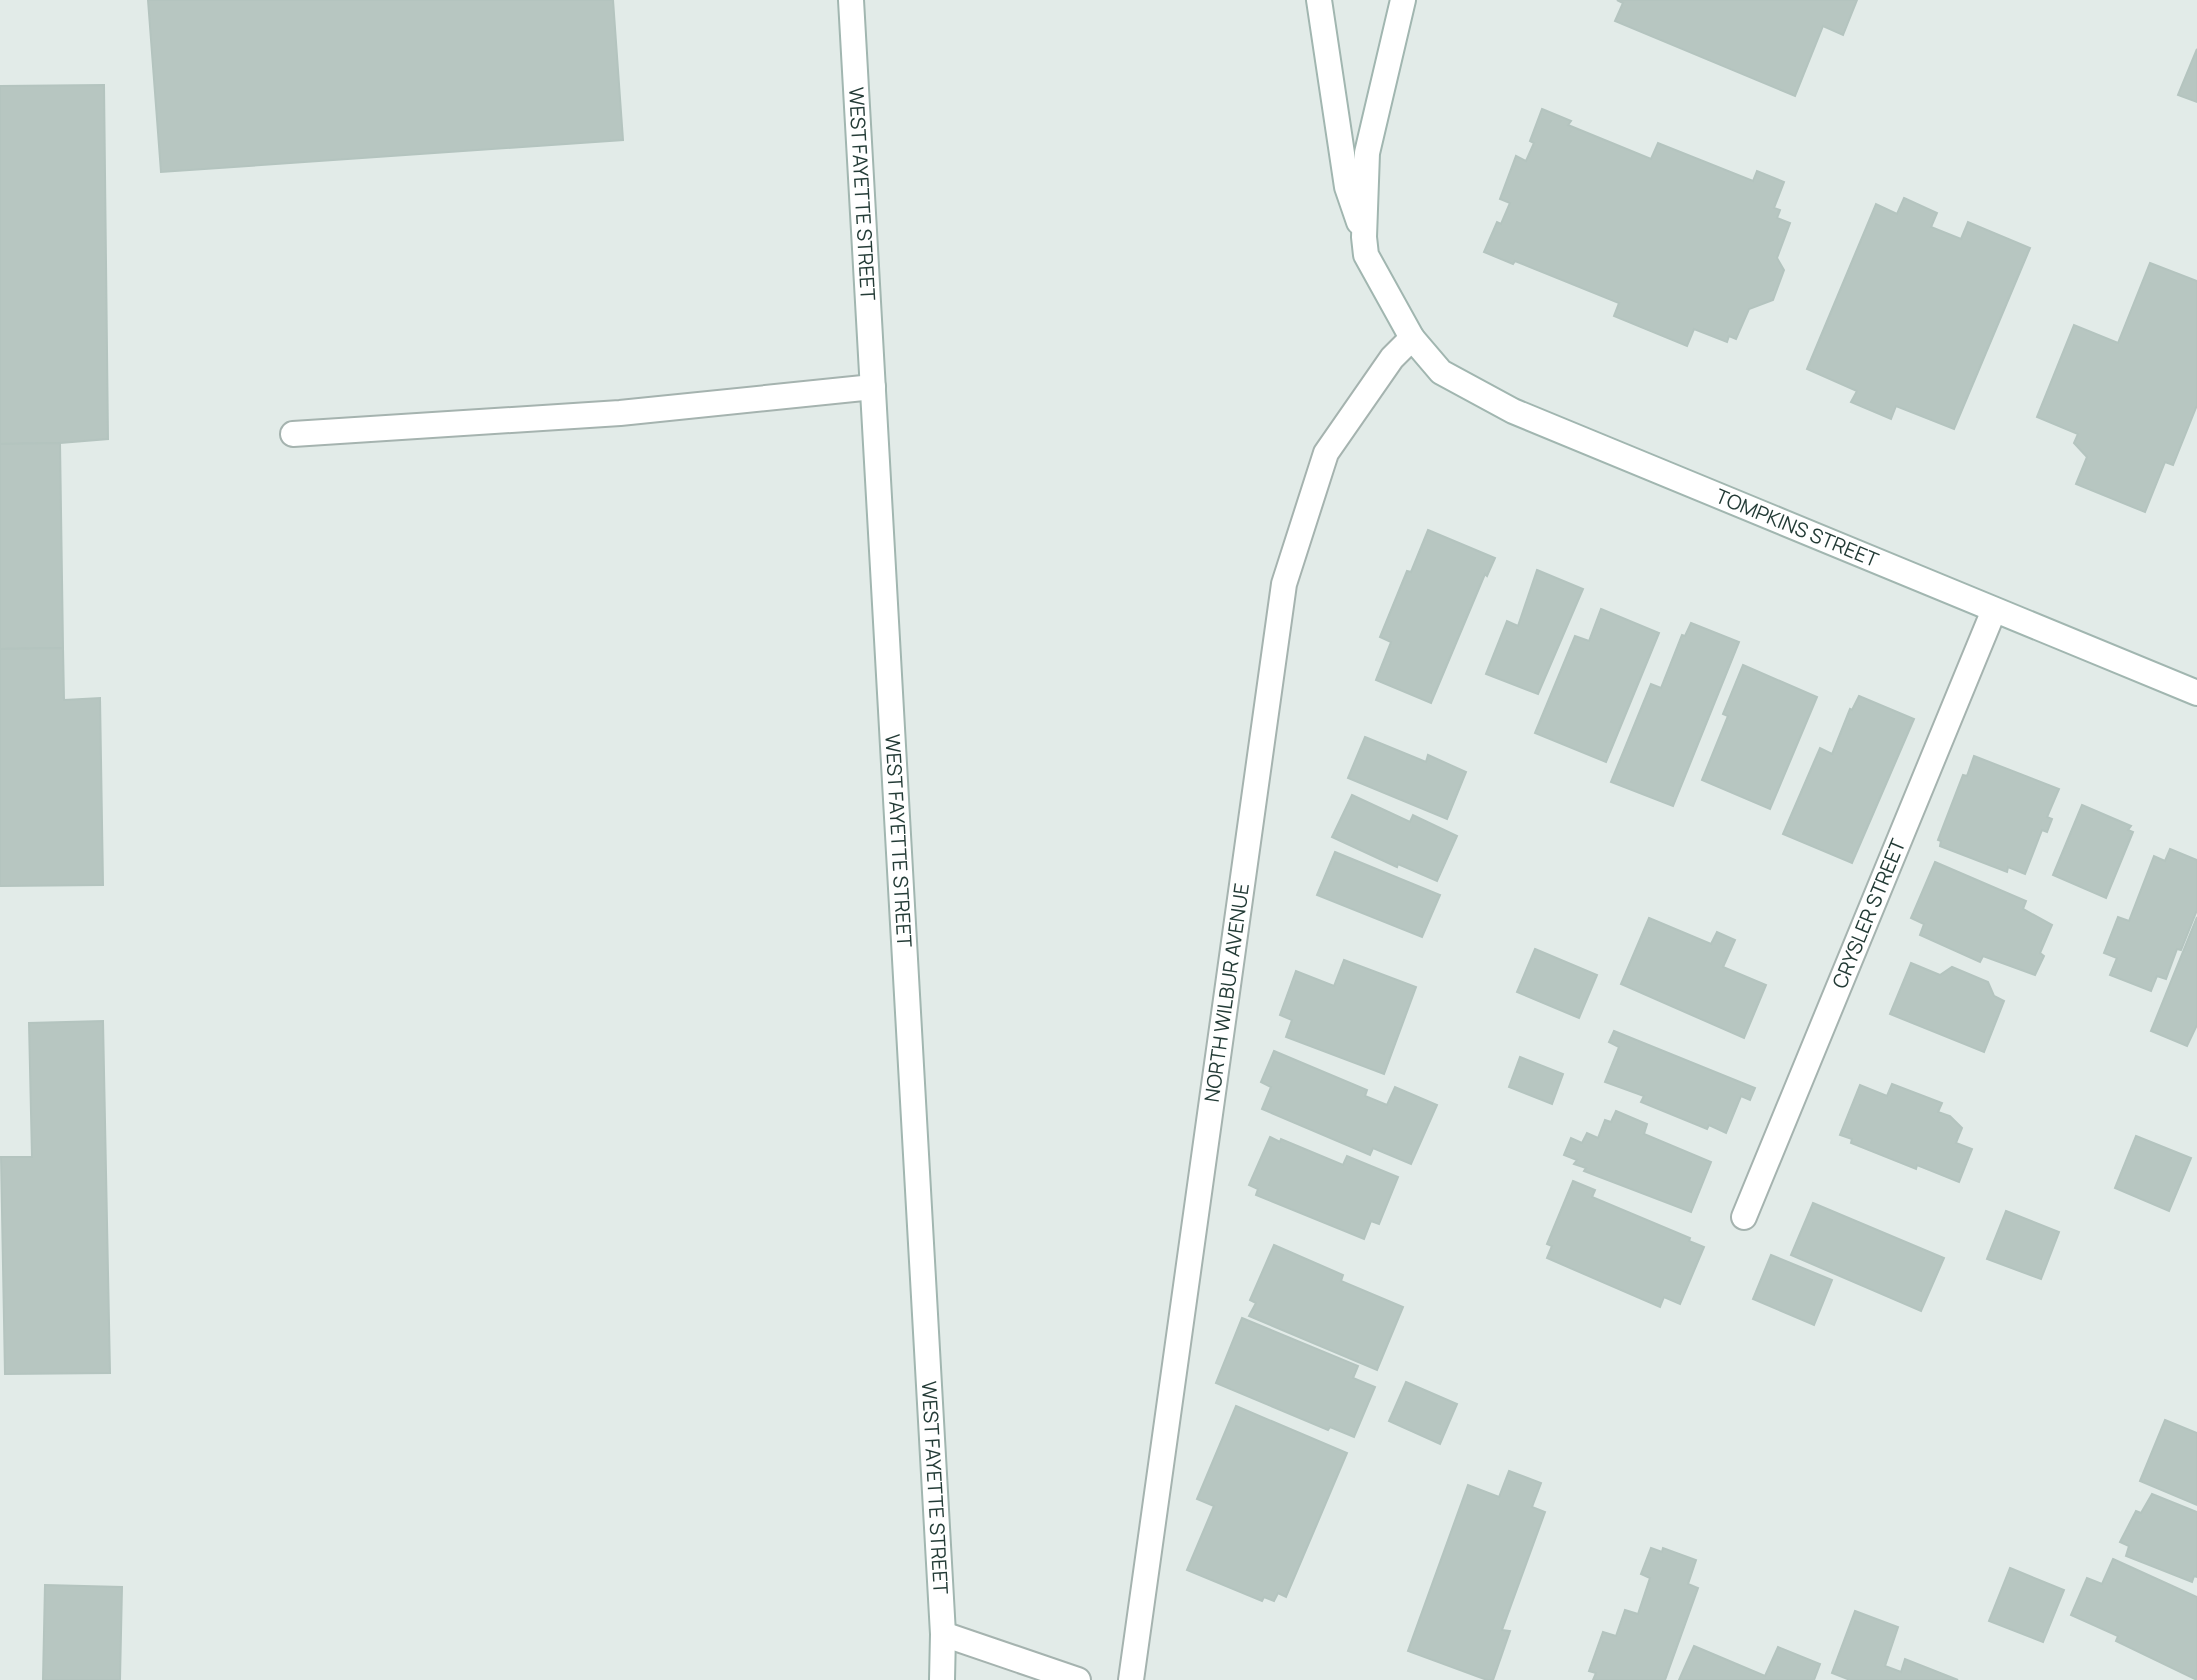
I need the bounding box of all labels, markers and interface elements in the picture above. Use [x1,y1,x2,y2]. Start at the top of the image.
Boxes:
street label: WEST FAYETTE STREET [843,86,882,301]
street label: TOMPKINS STREET [1712,482,1883,573]
street label: WEST FAYETTE STREET [879,733,918,948]
street label: CRYSLER STREET [1826,835,1911,992]
street label: NORTH WILBUR AVENUE [1198,881,1255,1104]
street label: WEST FAYETTE STREET [916,1380,955,1595]

